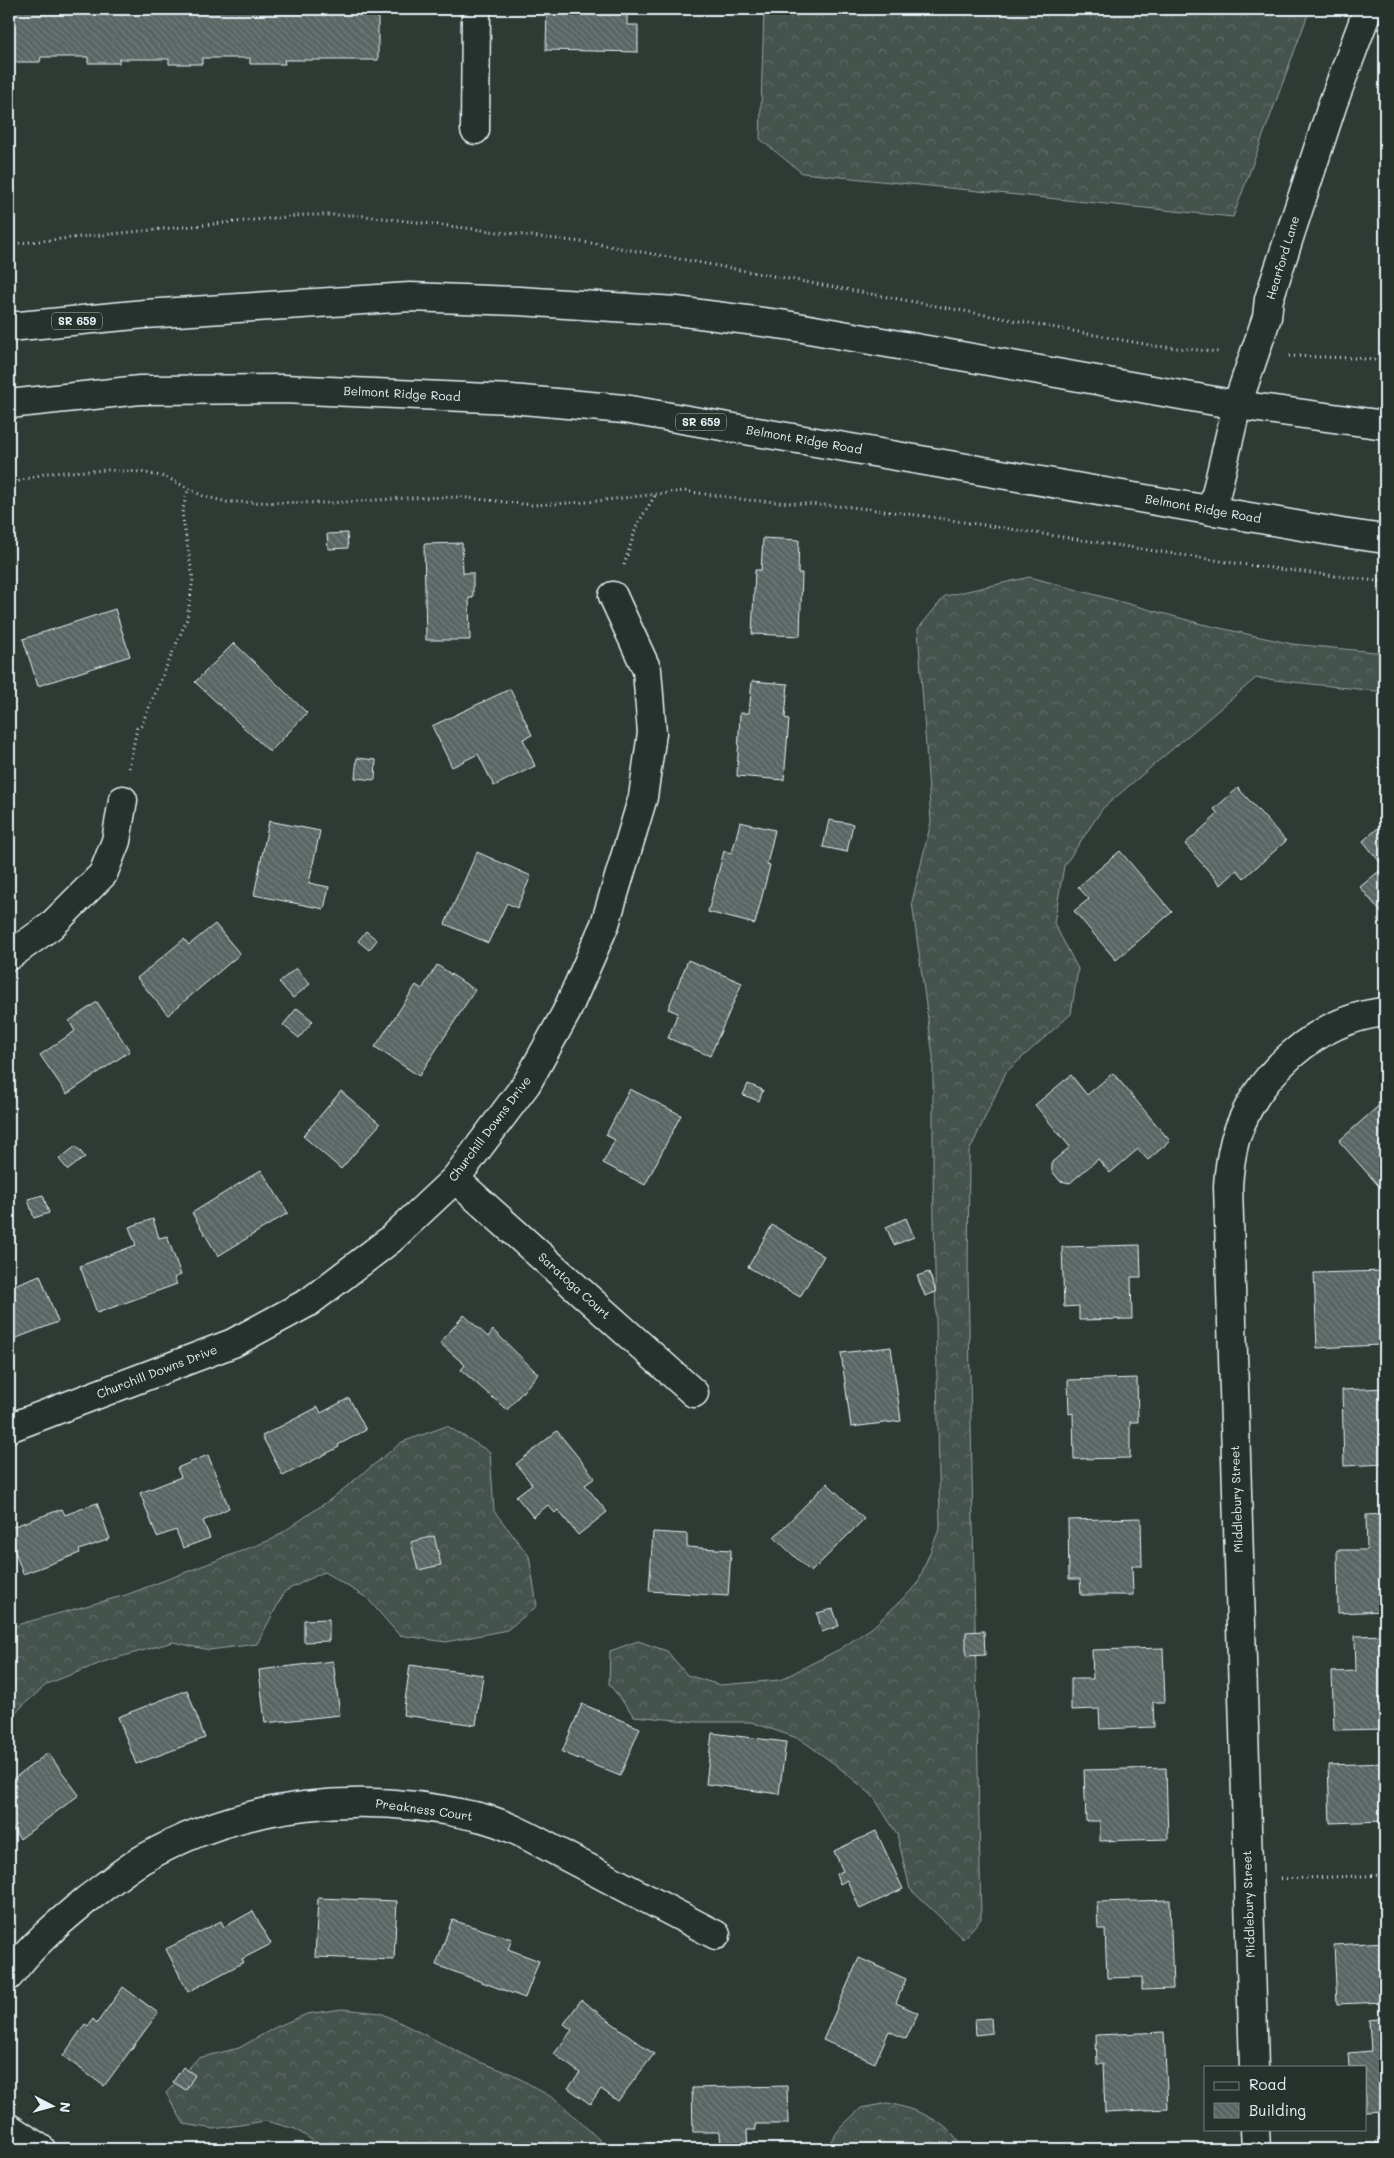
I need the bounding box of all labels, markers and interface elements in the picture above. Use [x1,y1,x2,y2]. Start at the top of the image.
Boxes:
street label: Hearford Lane [1262,214,1302,301]
road number: SR 659 [52,312,102,330]
street label: Belmont Ridge Road [343,382,461,404]
road number: SR 659 [676,414,726,431]
street label: Belmont Ridge Road [745,421,864,457]
street label: Belmont Ridge Road [1144,490,1263,526]
street label: Churchill Downs Drive [444,1072,534,1184]
street label: Saratoga Court [535,1249,614,1322]
street label: Churchill Downs Drive [94,1341,219,1401]
street label: Middlebury Street [1226,1445,1246,1553]
street label: Preakness Court [375,1794,474,1824]
street label: Middlebury Street [1238,1850,1258,1958]
legend [1204,2066,1366,2130]
text: Road [1249,2074,1286,2094]
north arrow [28,2080,78,2130]
text: Building [1249,2100,1306,2120]
text: N [55,2101,75,2114]

